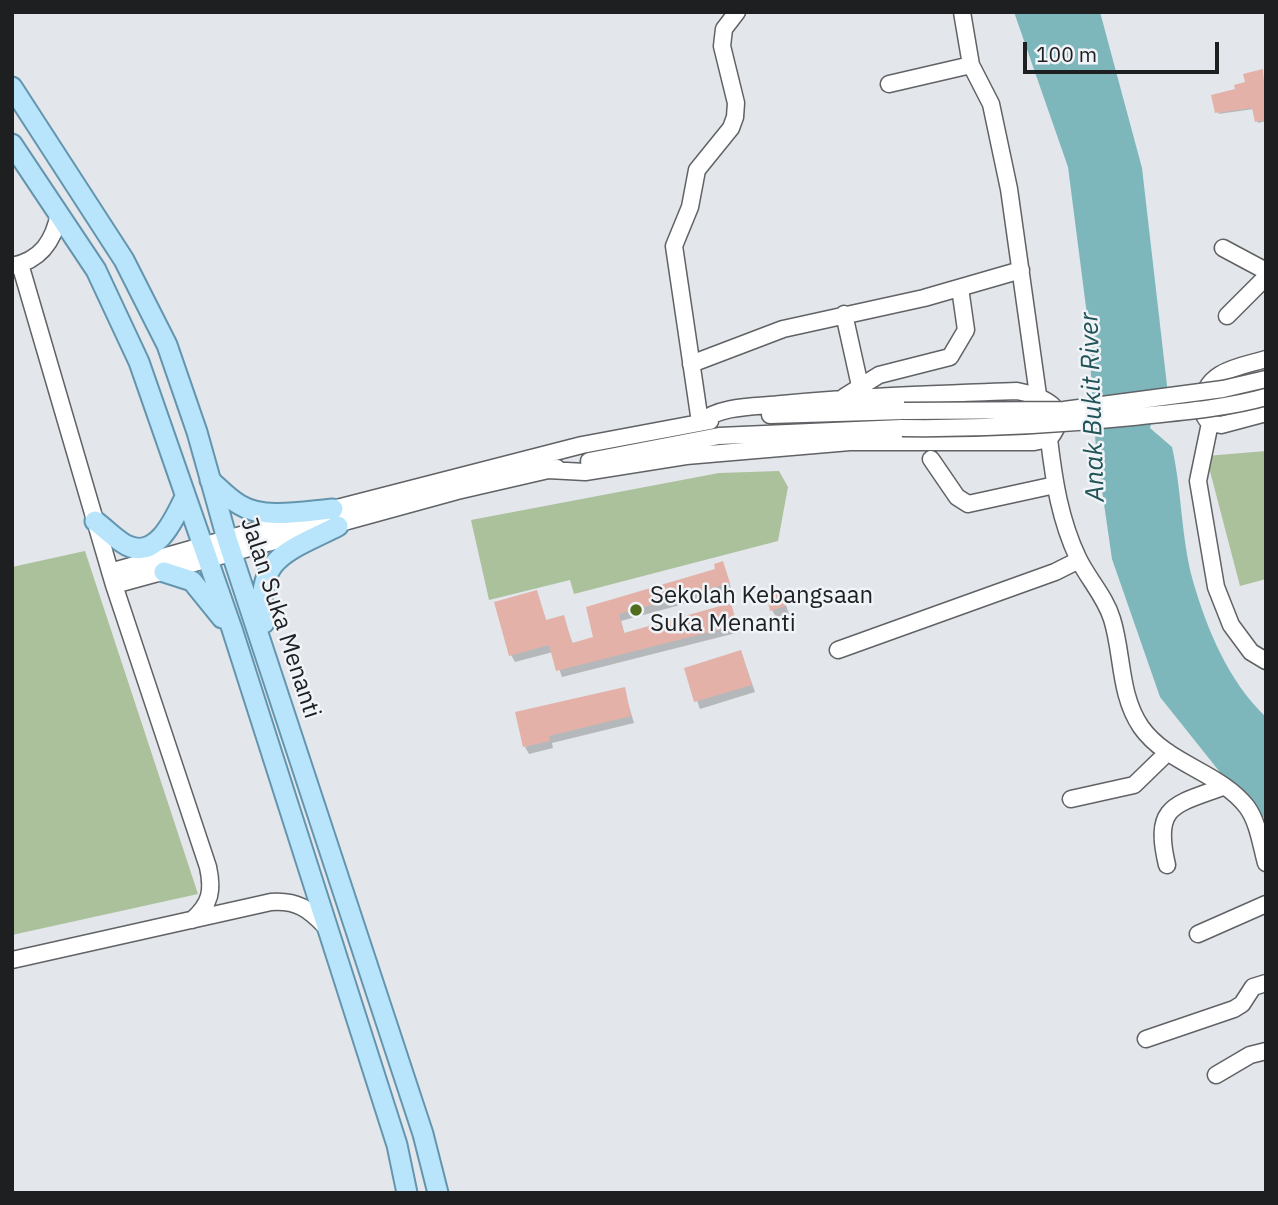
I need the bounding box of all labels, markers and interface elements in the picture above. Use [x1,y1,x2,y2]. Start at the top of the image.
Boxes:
scale bar [1026,28,1222,72]
text: 100 m [1036,40,1097,68]
water label: Anak Bukit River [1074,312,1112,502]
street label: Jalan Suka Menanti [234,514,326,722]
place label: Sekolah Kebangsaan Suka Menanti [650,582,873,638]
marker: Sekolah Kebangsaan Suka Menanti [628,602,644,618]

